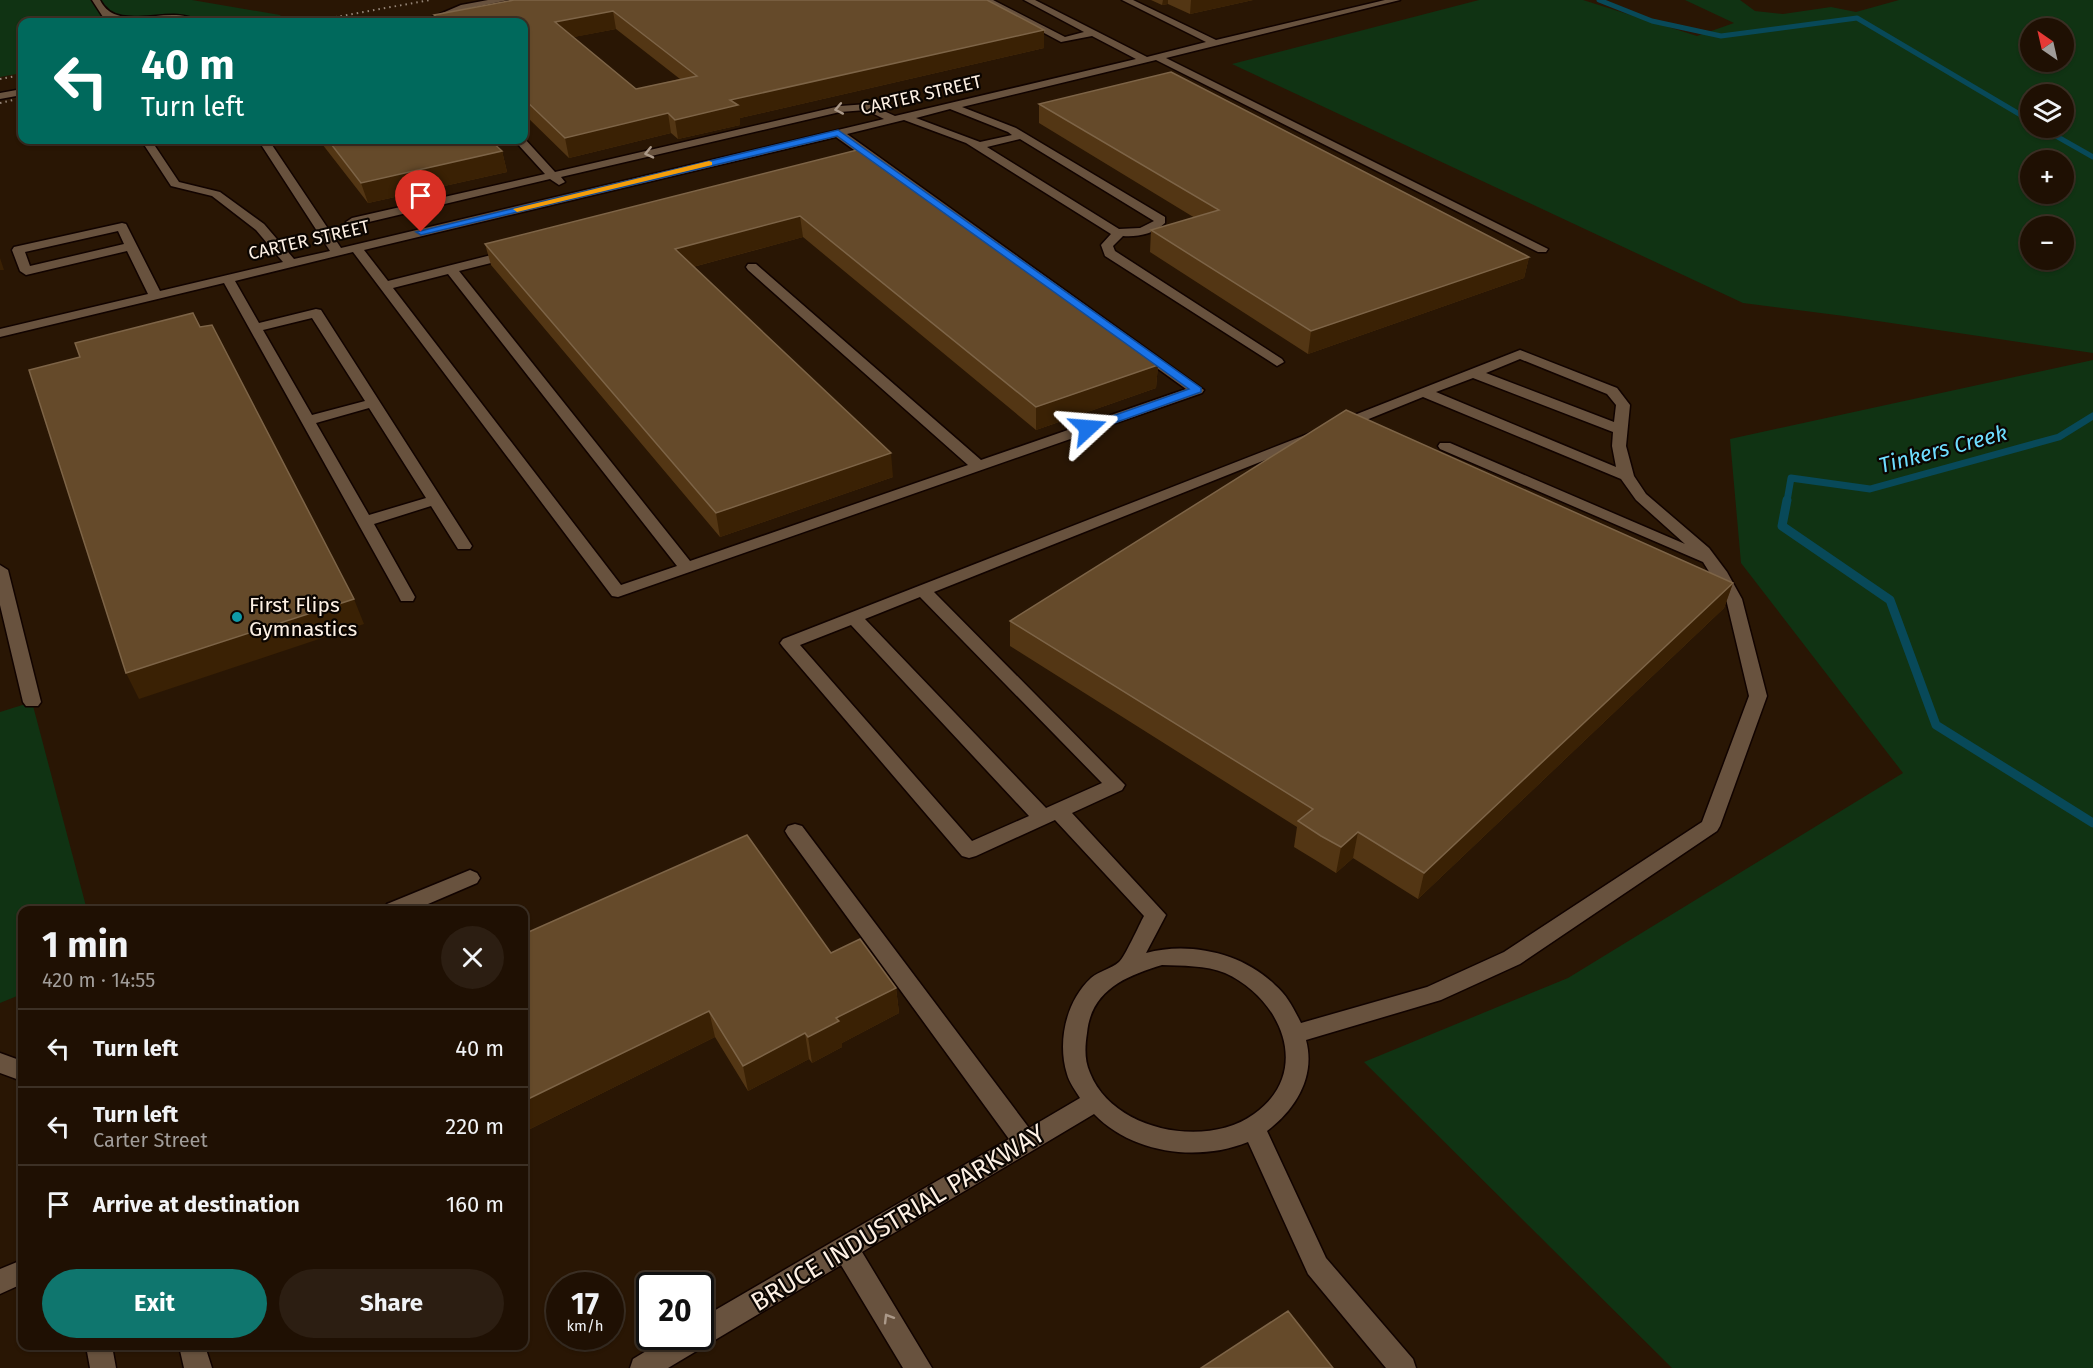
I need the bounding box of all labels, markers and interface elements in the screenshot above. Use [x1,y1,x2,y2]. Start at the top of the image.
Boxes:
north arrow [2020,18,2074,72]
map controls [2020,18,2074,270]
text: 40 m [141,40,235,90]
icon: left [42,42,120,120]
street label: CARTER STREET [858,70,984,120]
button: layers [2020,84,2074,138]
text: Turn left [141,91,244,123]
one-way arrow [834,102,844,115]
one-way arrow [644,145,654,158]
button: + [2020,150,2074,204]
pin [395,170,446,232]
icon: arrive [404,179,437,212]
street label: CARTER STREET [246,215,372,265]
button: − [2020,216,2074,270]
position arrow [1056,396,1120,460]
water label: Tinkers Creek [1876,419,2010,479]
place label: First Flips Gymnastics [249,592,357,642]
marker: First Flips Gymnastics [230,610,244,624]
text: 1 min [42,923,129,967]
button: close [441,926,504,989]
text: 420 m · 14:55 [42,968,155,992]
icon: left [42,1032,75,1065]
text: Turn left [93,1035,178,1062]
text: 40 m [455,1035,504,1062]
text: Turn left [93,1101,178,1128]
icon: left [42,1110,75,1143]
text: 220 m [445,1113,504,1140]
street label: BRUCE INDUSTRIAL PARKWAY [745,1118,1051,1318]
text: Carter Street [93,1128,208,1152]
icon: arrive [42,1188,75,1221]
text: Arrive at destination [93,1191,300,1218]
text: 160 m [446,1191,504,1218]
button: Exit [42,1269,267,1338]
button: Share [279,1269,504,1338]
speed limit sign: 20 [636,1272,714,1350]
text: 17 [571,1286,599,1322]
one-way arrow [883,1314,895,1324]
text: km/h [566,1317,604,1335]

